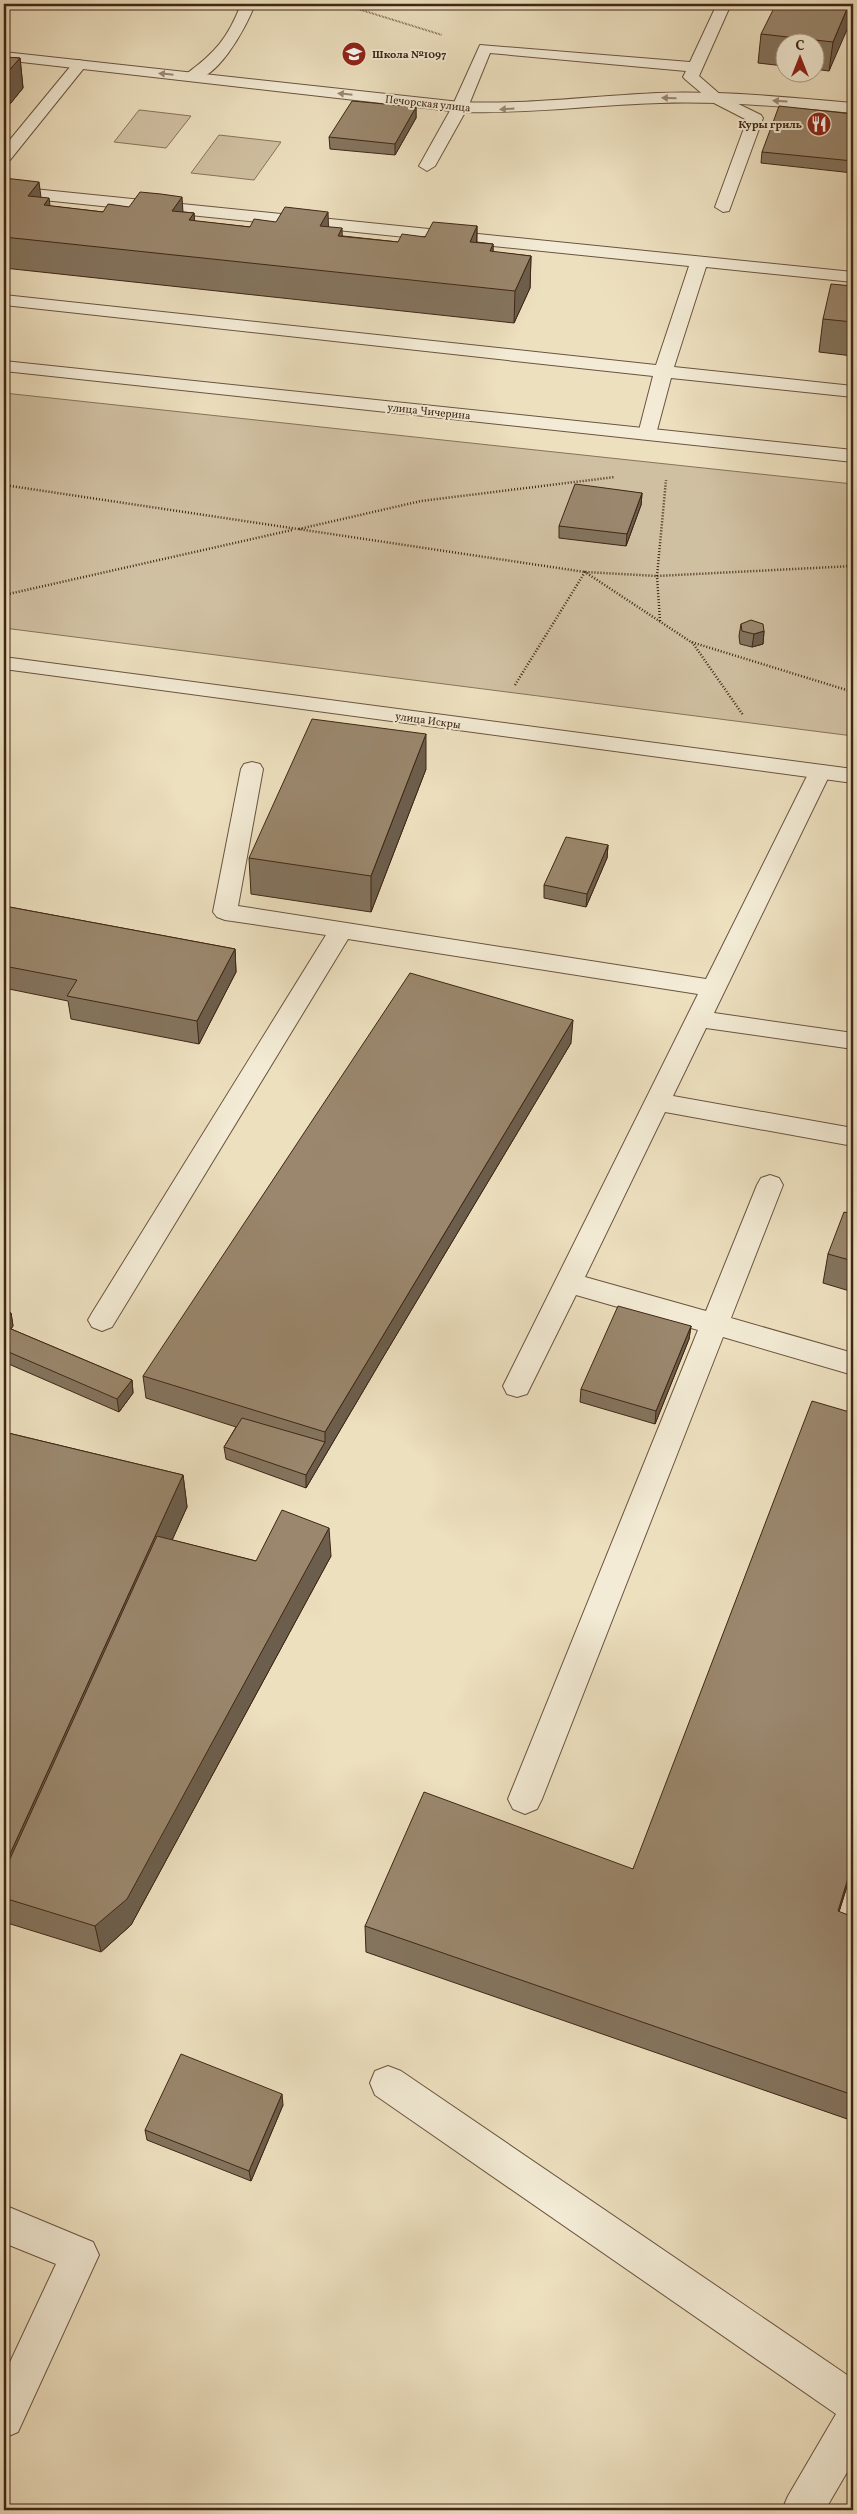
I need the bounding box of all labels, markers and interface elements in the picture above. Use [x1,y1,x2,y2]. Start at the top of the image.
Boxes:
north arrow [774,32,824,82]
text: С [795,37,805,56]
school or university icon: Школа №1097 [341,41,367,67]
place label: Школа №1097 [372,48,446,63]
one-way arrow [158,70,174,78]
one-way arrow [337,90,353,98]
street label: Печорская улица [384,93,472,116]
one-way arrow [660,94,676,102]
one-way arrow [772,96,788,104]
one-way arrow [498,105,514,113]
restaurant icon: Куры гриль [806,111,832,137]
place label: Куры гриль [738,118,802,133]
street label: улица Чичерина [387,401,472,424]
street label: улица Искры [394,709,462,734]

